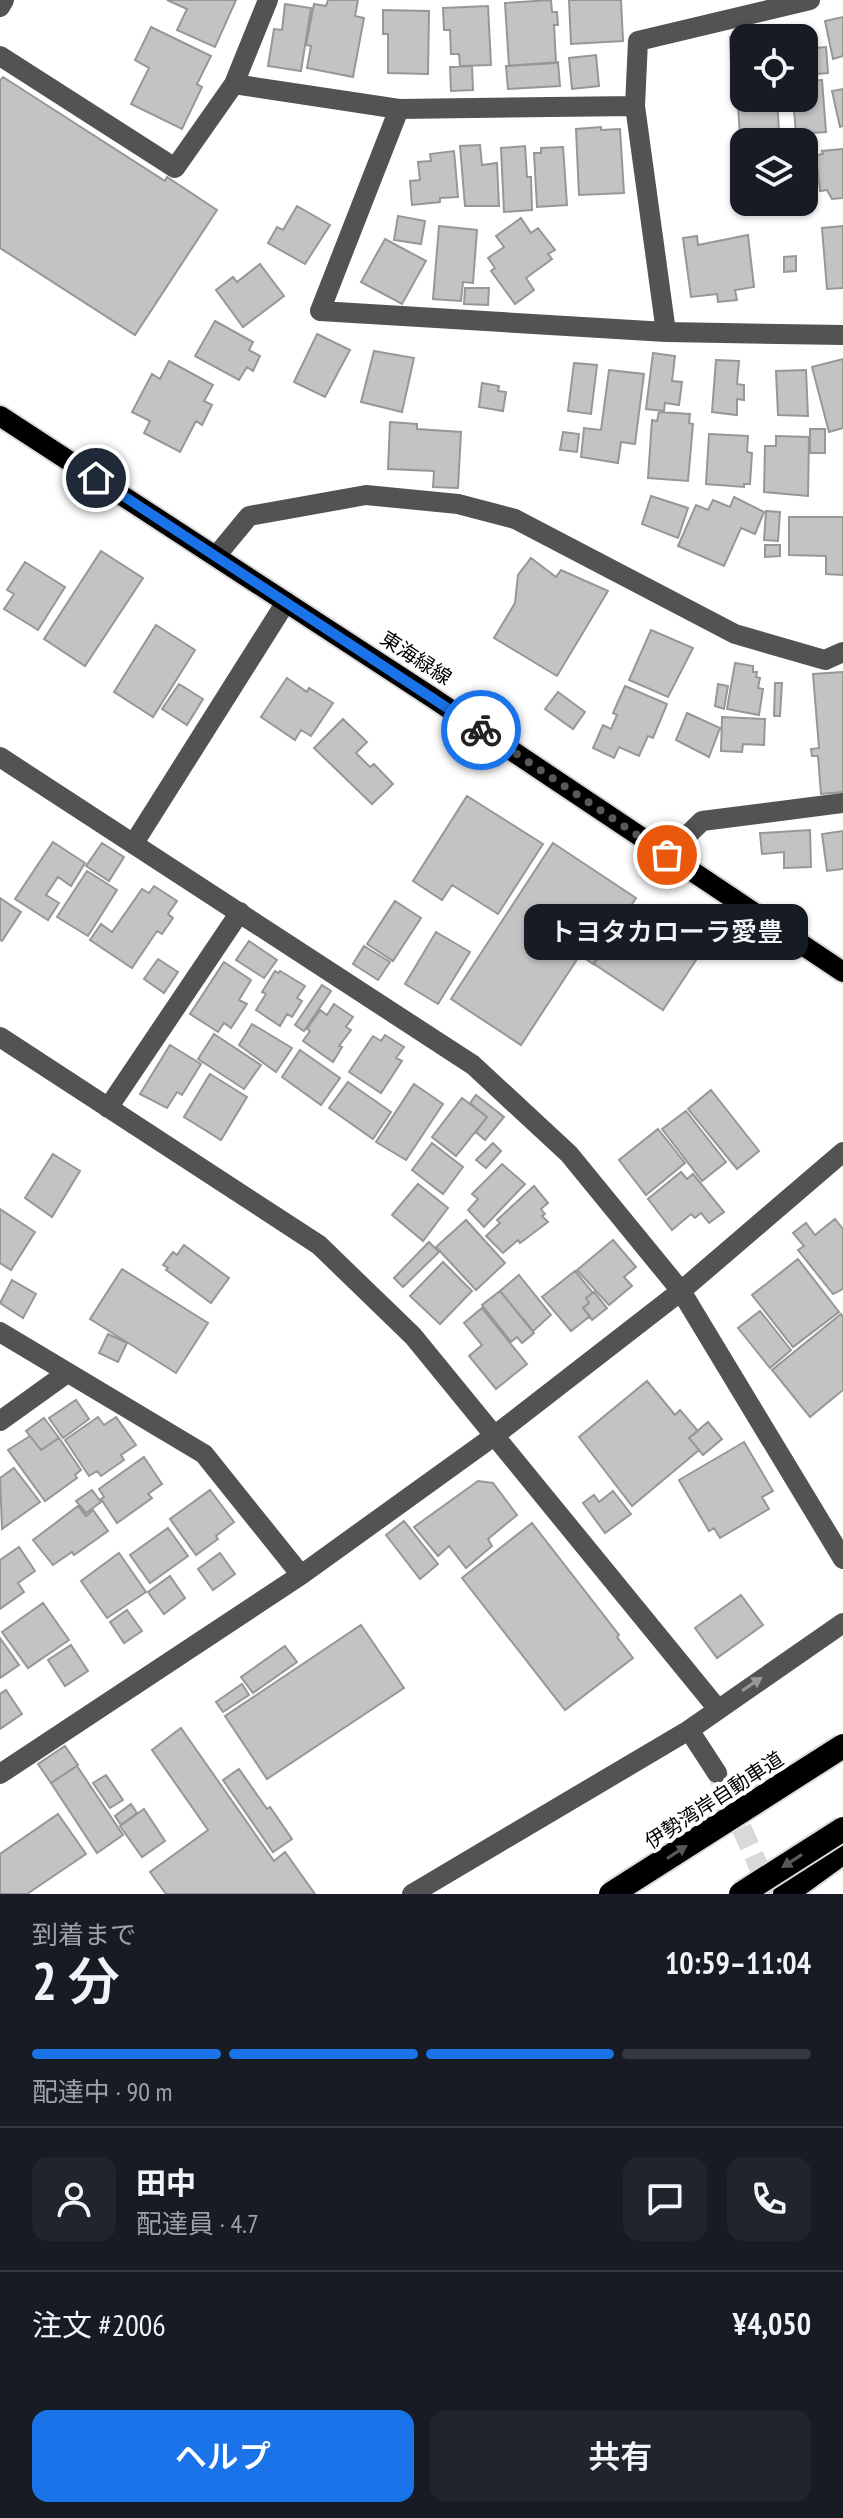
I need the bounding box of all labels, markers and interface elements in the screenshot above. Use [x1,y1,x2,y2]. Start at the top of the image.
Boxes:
map controls [730,24,818,216]
button: locate [730,24,818,112]
button: layers [730,128,818,216]
pin [62,444,130,512]
icon: home [74,456,118,500]
street label: 東海緑線 [375,625,457,691]
courier [441,690,521,770]
icon: bike [459,708,503,752]
pin [633,821,701,889]
icon: bag [645,833,689,877]
callout: トヨタカローラ愛豊 [525,903,809,959]
text: トヨタカローラ愛豊 [549,915,783,948]
one-way arrow [742,1677,763,1692]
street label: 伊勢湾岸自動車道 [640,1746,788,1854]
one-way arrow [666,1845,688,1859]
one-way arrow [781,1854,803,1868]
text: 到着まで [32,1918,136,1951]
text: 10:59–11:04 [665,1943,811,1982]
text: 2 分 [32,1947,120,2014]
text: 配達中 · 90 m [32,2075,172,2108]
button: person [32,2157,116,2241]
button: chat [623,2157,707,2241]
button: phone [727,2157,811,2241]
text: 田中 [136,2163,196,2202]
text: 配達員 · 4.7 [136,2207,259,2240]
text: ¥4,050 [733,2304,811,2343]
text: 注文 #2006 [32,2305,166,2344]
button: ヘルプ [32,2410,414,2502]
button: 共有 [430,2410,811,2502]

